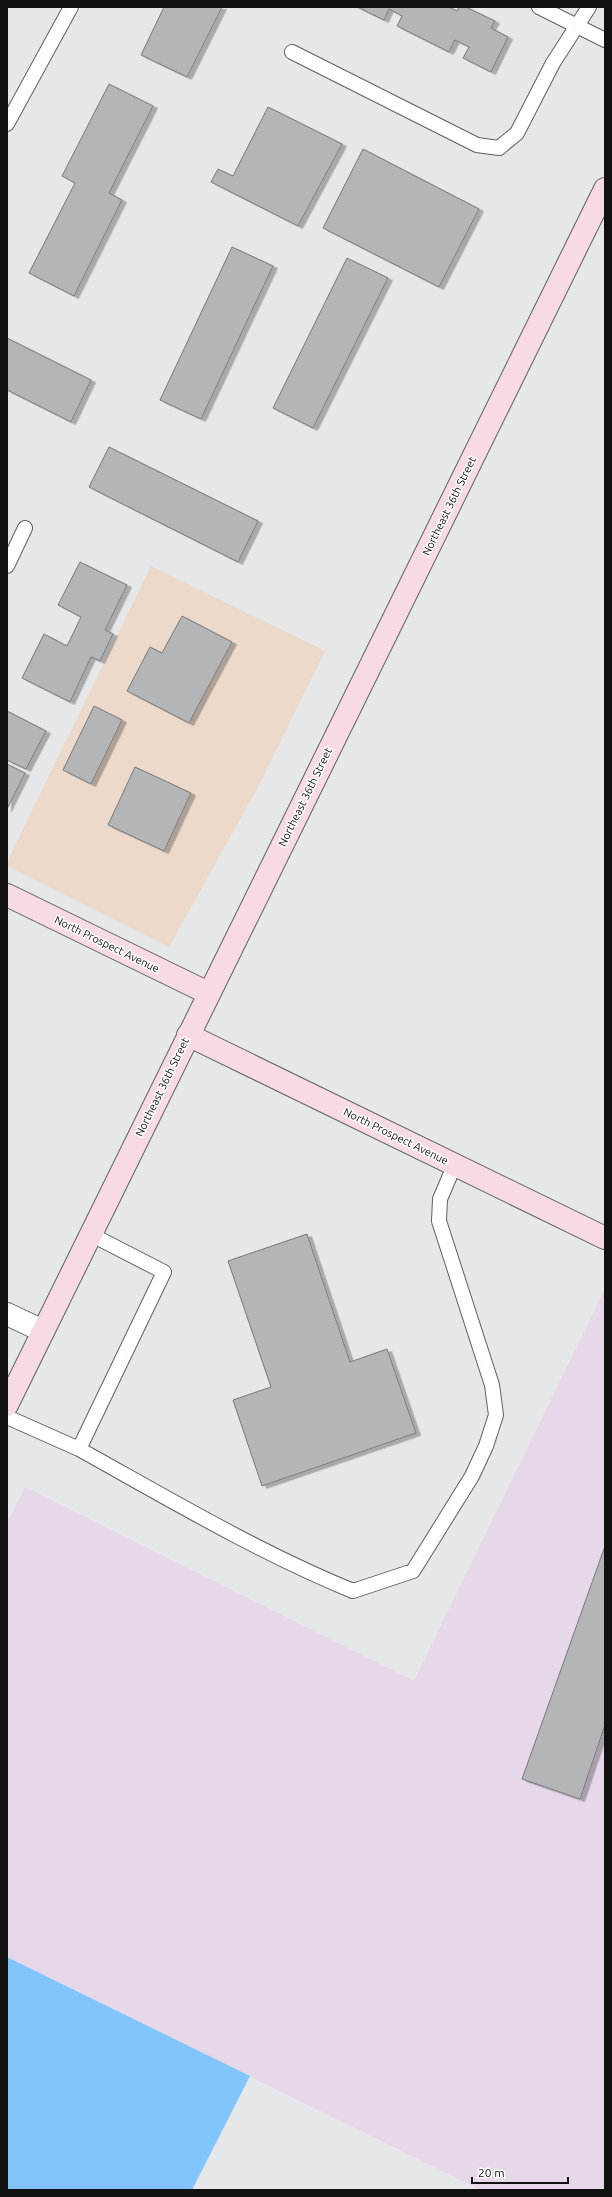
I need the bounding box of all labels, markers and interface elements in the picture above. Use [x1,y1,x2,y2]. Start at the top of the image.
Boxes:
street label: Northeast 36th Street [420,454,479,557]
street label: Northeast 36th Street [276,745,335,848]
street label: North Prospect Avenue [53,913,161,975]
street label: Northeast 36th Street [133,1035,192,1138]
street label: North Prospect Avenue [342,1105,450,1167]
scale bar [472,2159,568,2185]
text: 20 m [478,2166,505,2179]

